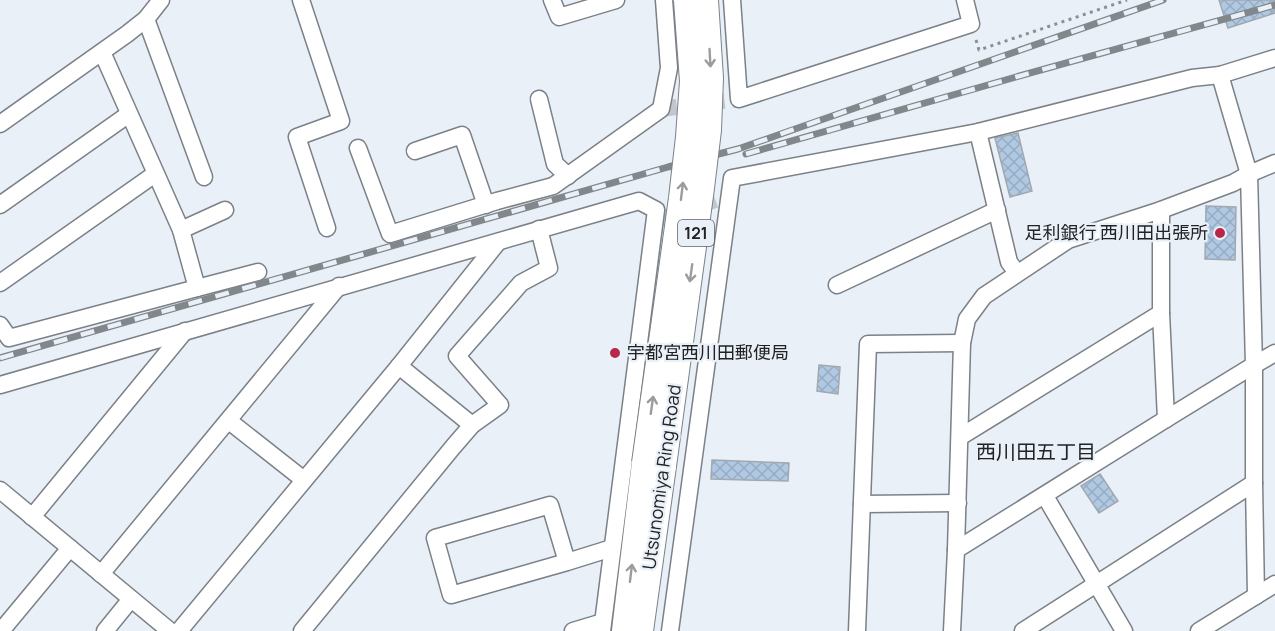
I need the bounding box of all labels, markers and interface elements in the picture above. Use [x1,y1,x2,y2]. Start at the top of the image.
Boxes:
one-way arrow [704,48,715,68]
one-way arrow [677,182,688,202]
road number: 121 [678,220,714,246]
place label: 足利銀行 西川田出張所 [1024,220,1208,244]
marker: 足利銀行 西川田出張所 [1213,226,1227,240]
one-way arrow [685,263,696,283]
place label: 宇都宮西川田郵便局 [627,340,789,364]
marker: 宇都宮西川田郵便局 [608,346,622,360]
street label: Utsunomiya Ring Road [636,383,686,571]
one-way arrow [647,396,658,415]
district label: 西川田五丁目 [976,438,1096,465]
one-way arrow [626,564,637,583]

